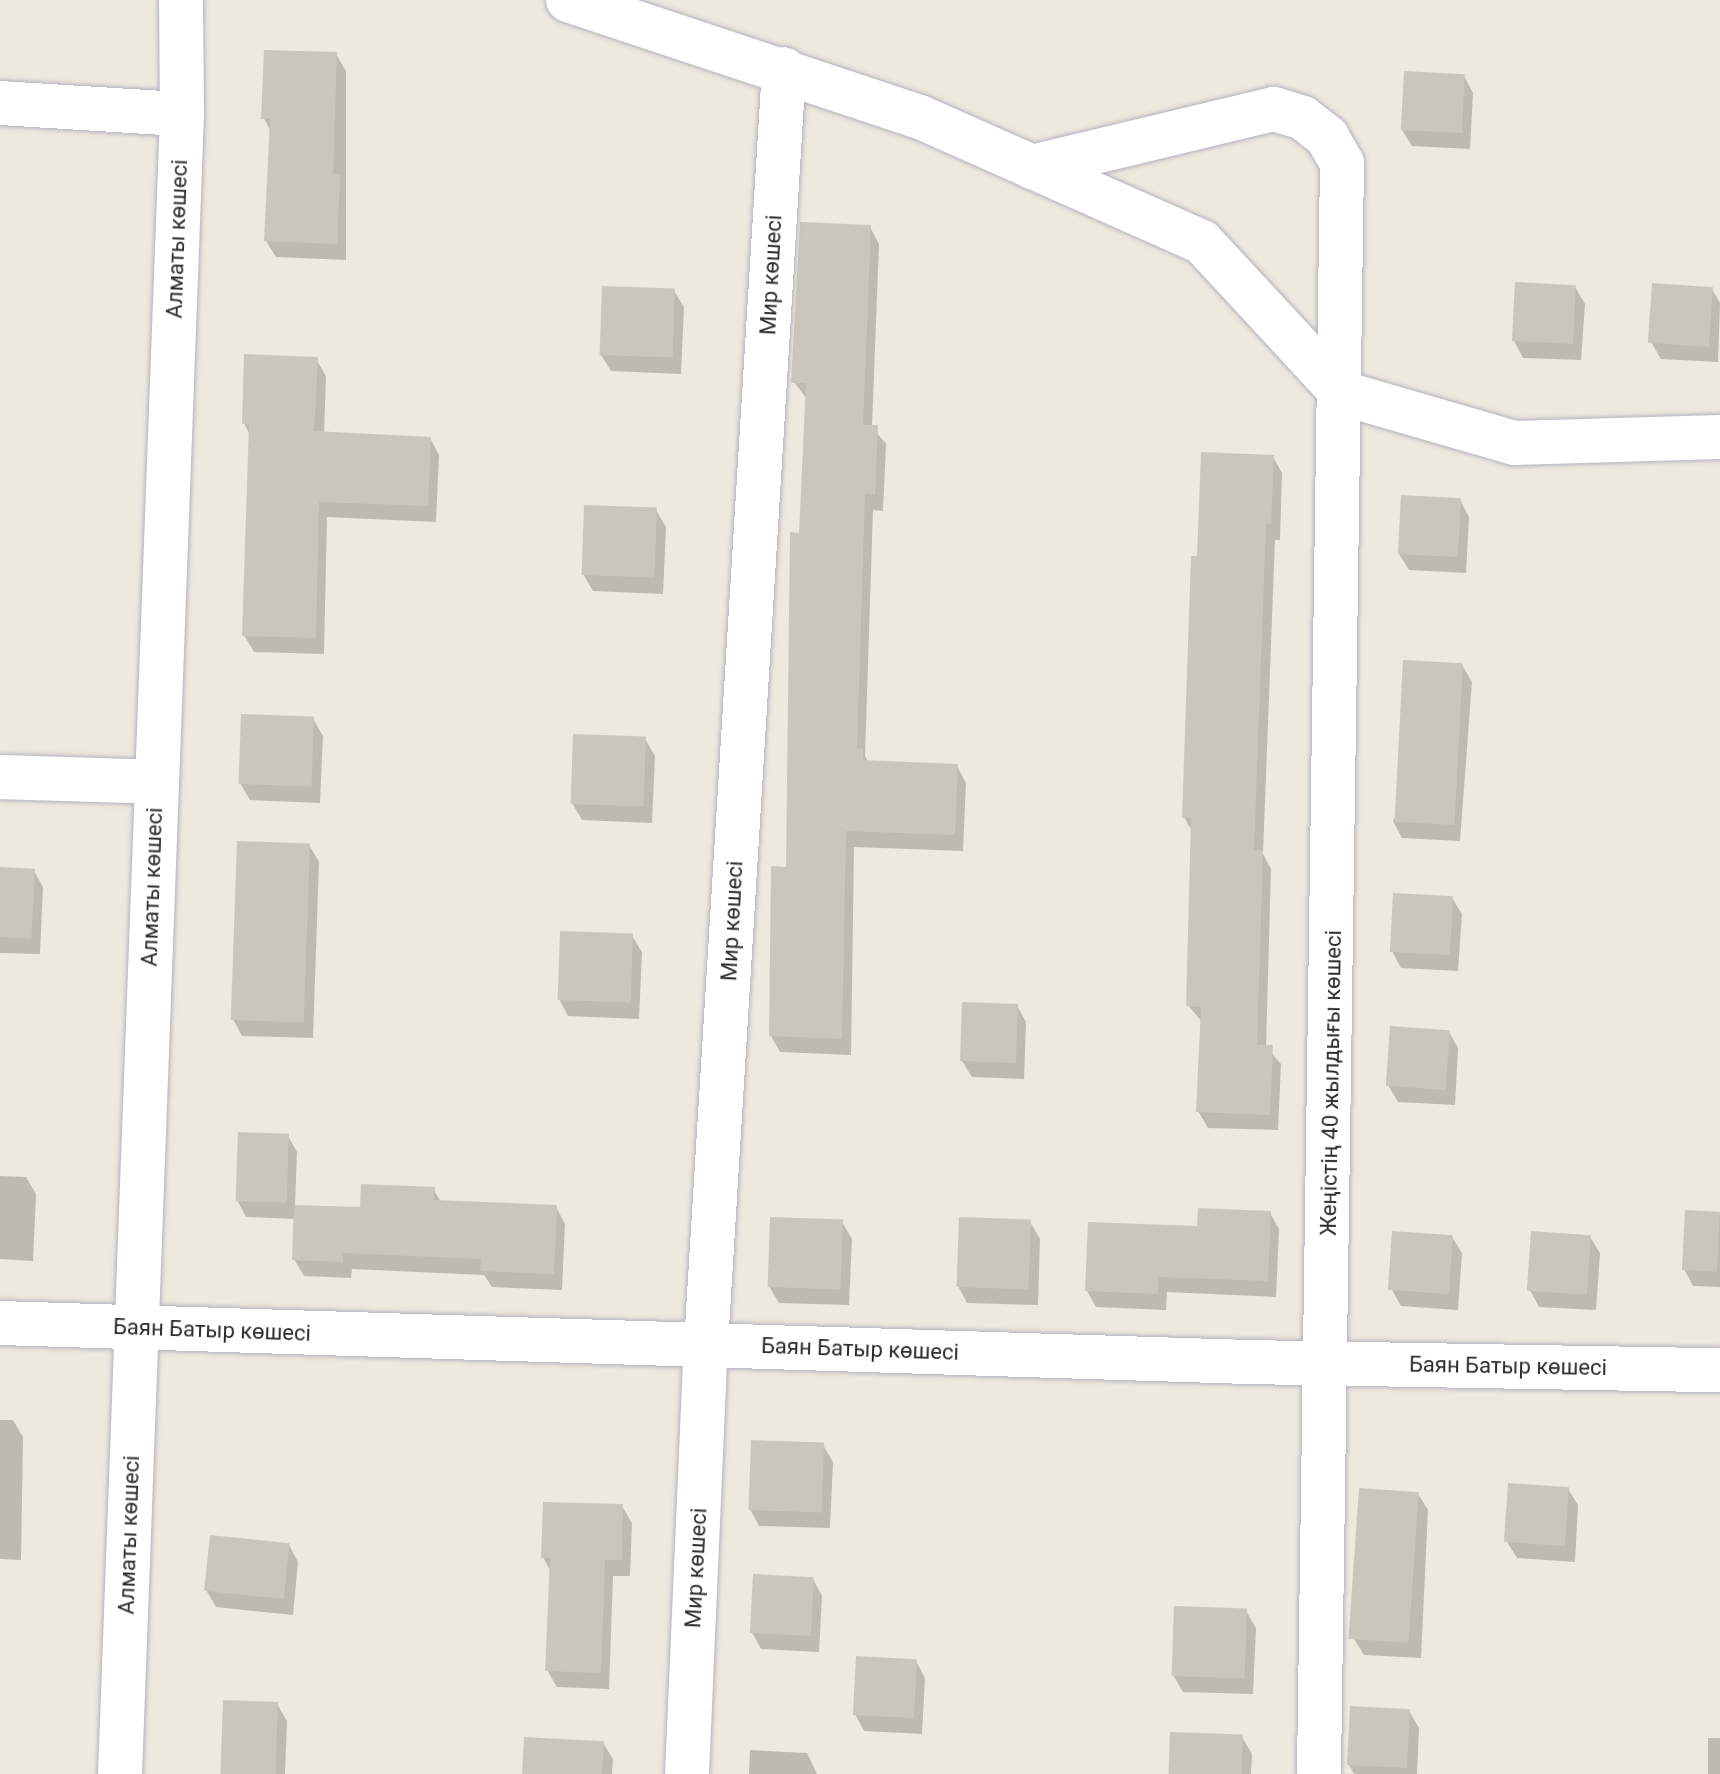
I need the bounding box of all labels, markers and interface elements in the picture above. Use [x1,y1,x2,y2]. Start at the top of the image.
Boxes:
street label: Алматы көшесі [161,159,193,319]
street label: Мир көшесі [755,214,787,336]
street label: Алматы көшесі [136,807,168,967]
street label: Мир көшесі [716,860,748,982]
street label: Жеңістің 40 жылдығы көшесі [1315,930,1347,1236]
street label: Баян Батыр көшесі [113,1313,311,1347]
street label: Баян Батыр көшесі [761,1332,959,1366]
street label: Баян Батыр көшесі [1409,1351,1607,1381]
street label: Алматы көшесі [113,1455,145,1615]
street label: Мир көшесі [680,1507,712,1629]

